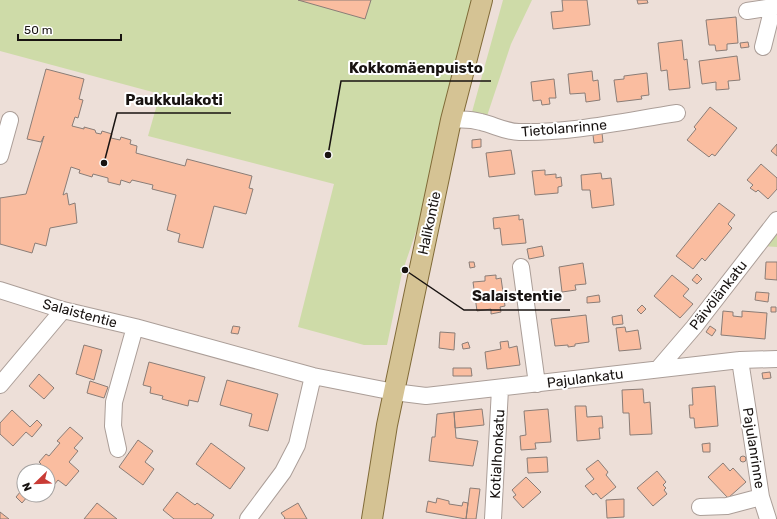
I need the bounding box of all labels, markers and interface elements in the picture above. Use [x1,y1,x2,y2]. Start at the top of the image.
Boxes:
scale bar [18,16,121,42]
text: 50 m [24,23,52,37]
callout: Kokkomäenpuisto [341,54,491,81]
text: Kokkomäenpuisto [349,59,483,77]
callout: Paukkulakoti [117,86,231,113]
text: Paukkulakoti [125,91,223,109]
street label: Tietolanrinne [521,116,608,141]
street label: Halikontie [414,190,445,256]
street label: Päivölänkatu [686,257,751,334]
callout: Salaistentie [464,283,570,310]
text: Salaistentie [472,287,562,305]
street label: Salaistentie [41,295,119,332]
street label: Pajulankatu [546,365,624,392]
street label: Pajulanrinne [739,406,768,490]
street label: Kotialhonkatu [487,409,508,499]
north arrow [16,463,56,503]
text: N [20,480,35,493]

